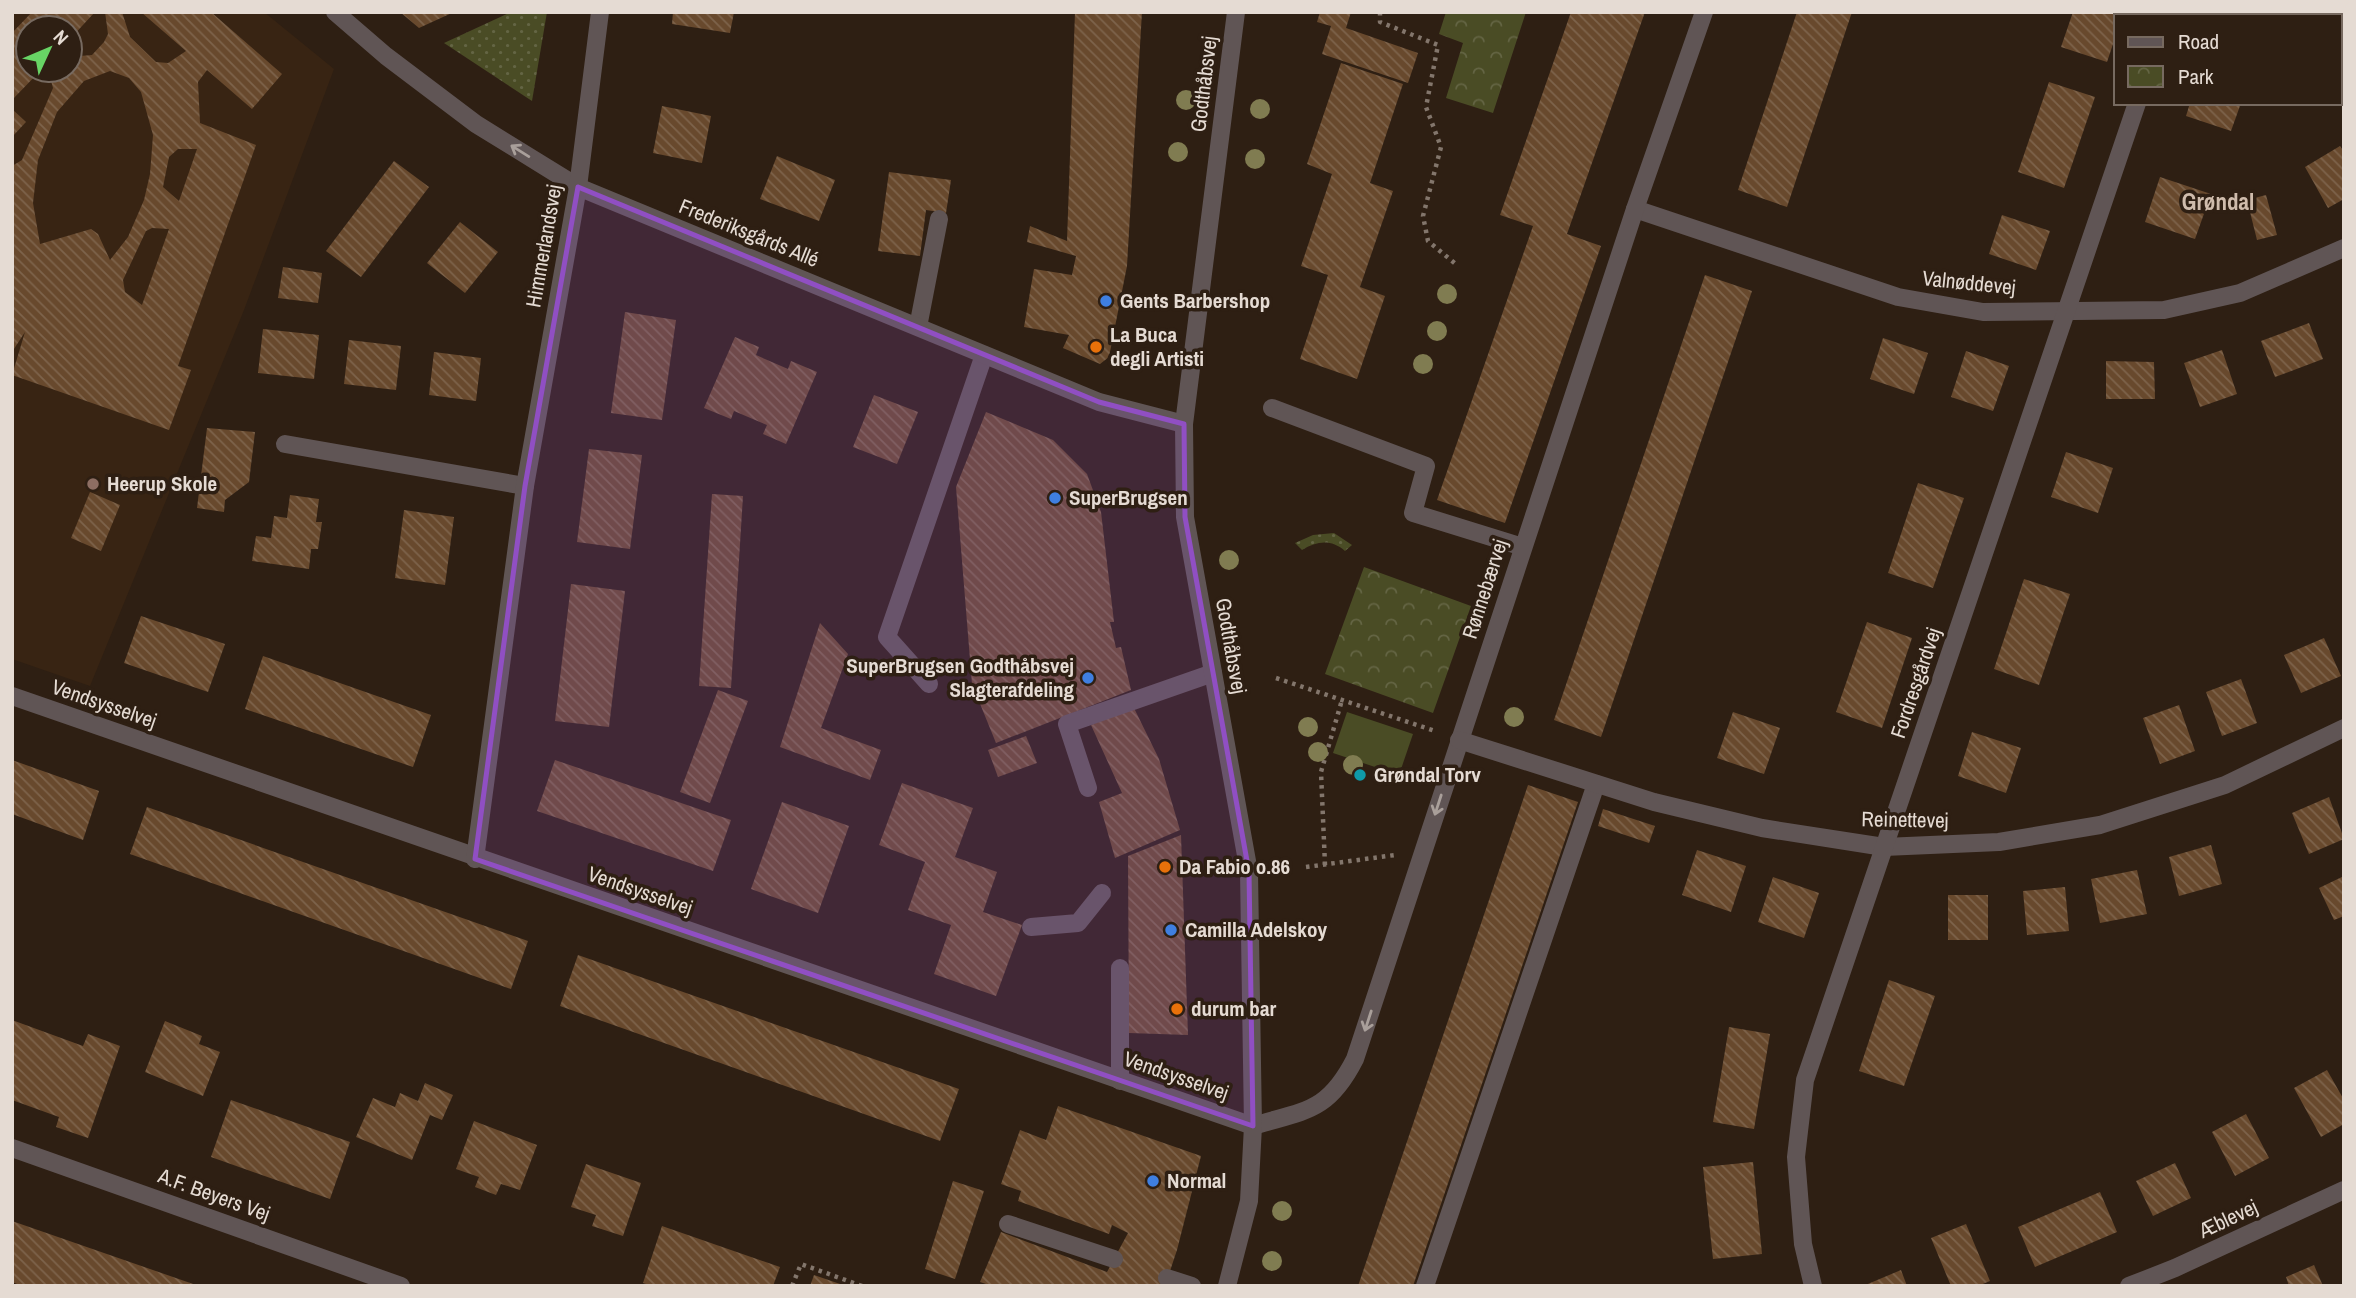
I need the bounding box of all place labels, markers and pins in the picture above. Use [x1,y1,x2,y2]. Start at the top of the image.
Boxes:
place label: Gents Barbershop [1120,286,1270,315]
marker: Gents Barbershop [1098,293,1114,309]
place label: La Buca degli Artisti [1110,320,1204,373]
marker: La Buca degli Artisti [1088,339,1104,355]
place label: Heerup Skole [107,469,217,498]
marker: Heerup Skole [85,476,101,492]
place label: SuperBrugsen [1069,483,1188,512]
marker: SuperBrugsen [1047,490,1063,506]
place label: SuperBrugsen Godthåbsvej Slagterafdeling [846,651,1074,704]
marker: SuperBrugsen Godthåbsvej Slagterafdeling [1080,670,1096,686]
place label: Grøndal Torv [1374,760,1481,789]
marker: Grøndal Torv [1352,767,1368,783]
place label: Da Fabio o.86 [1179,852,1290,881]
marker: Da Fabio o.86 [1157,859,1173,875]
place label: Camilla Adelskoy [1185,915,1327,944]
marker: Camilla Adelskoy [1163,922,1179,938]
place label: durum bar [1191,994,1276,1023]
marker: durum bar [1169,1001,1185,1017]
place label: Normal [1167,1166,1226,1195]
marker: Normal [1145,1173,1161,1189]

